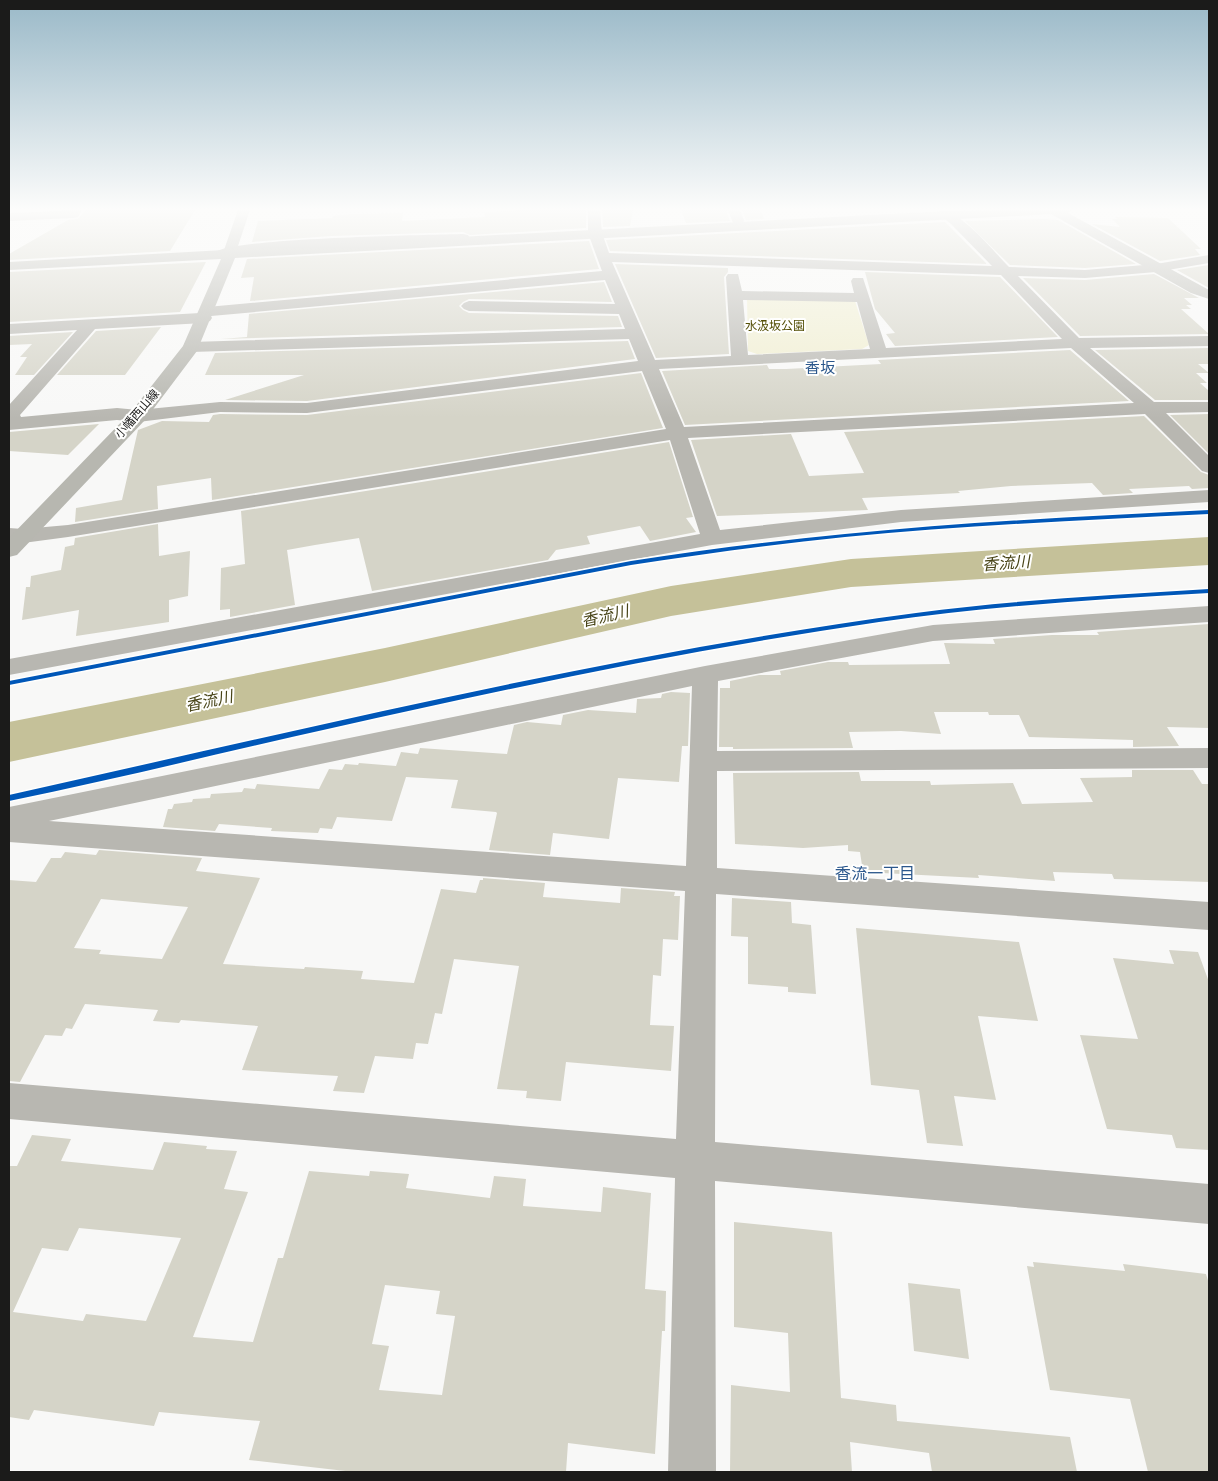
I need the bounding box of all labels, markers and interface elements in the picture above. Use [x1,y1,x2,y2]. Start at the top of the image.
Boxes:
park label: 水汲坂公園 [745,319,805,333]
district label: 香坂 [805,359,835,377]
street label: 小幡西山線 [112,387,162,441]
water label: 香流川 [981,552,1033,574]
water label: 香流川 [579,601,632,631]
water label: 香流川 [184,686,236,715]
district label: 香流一丁目 [835,864,915,883]

